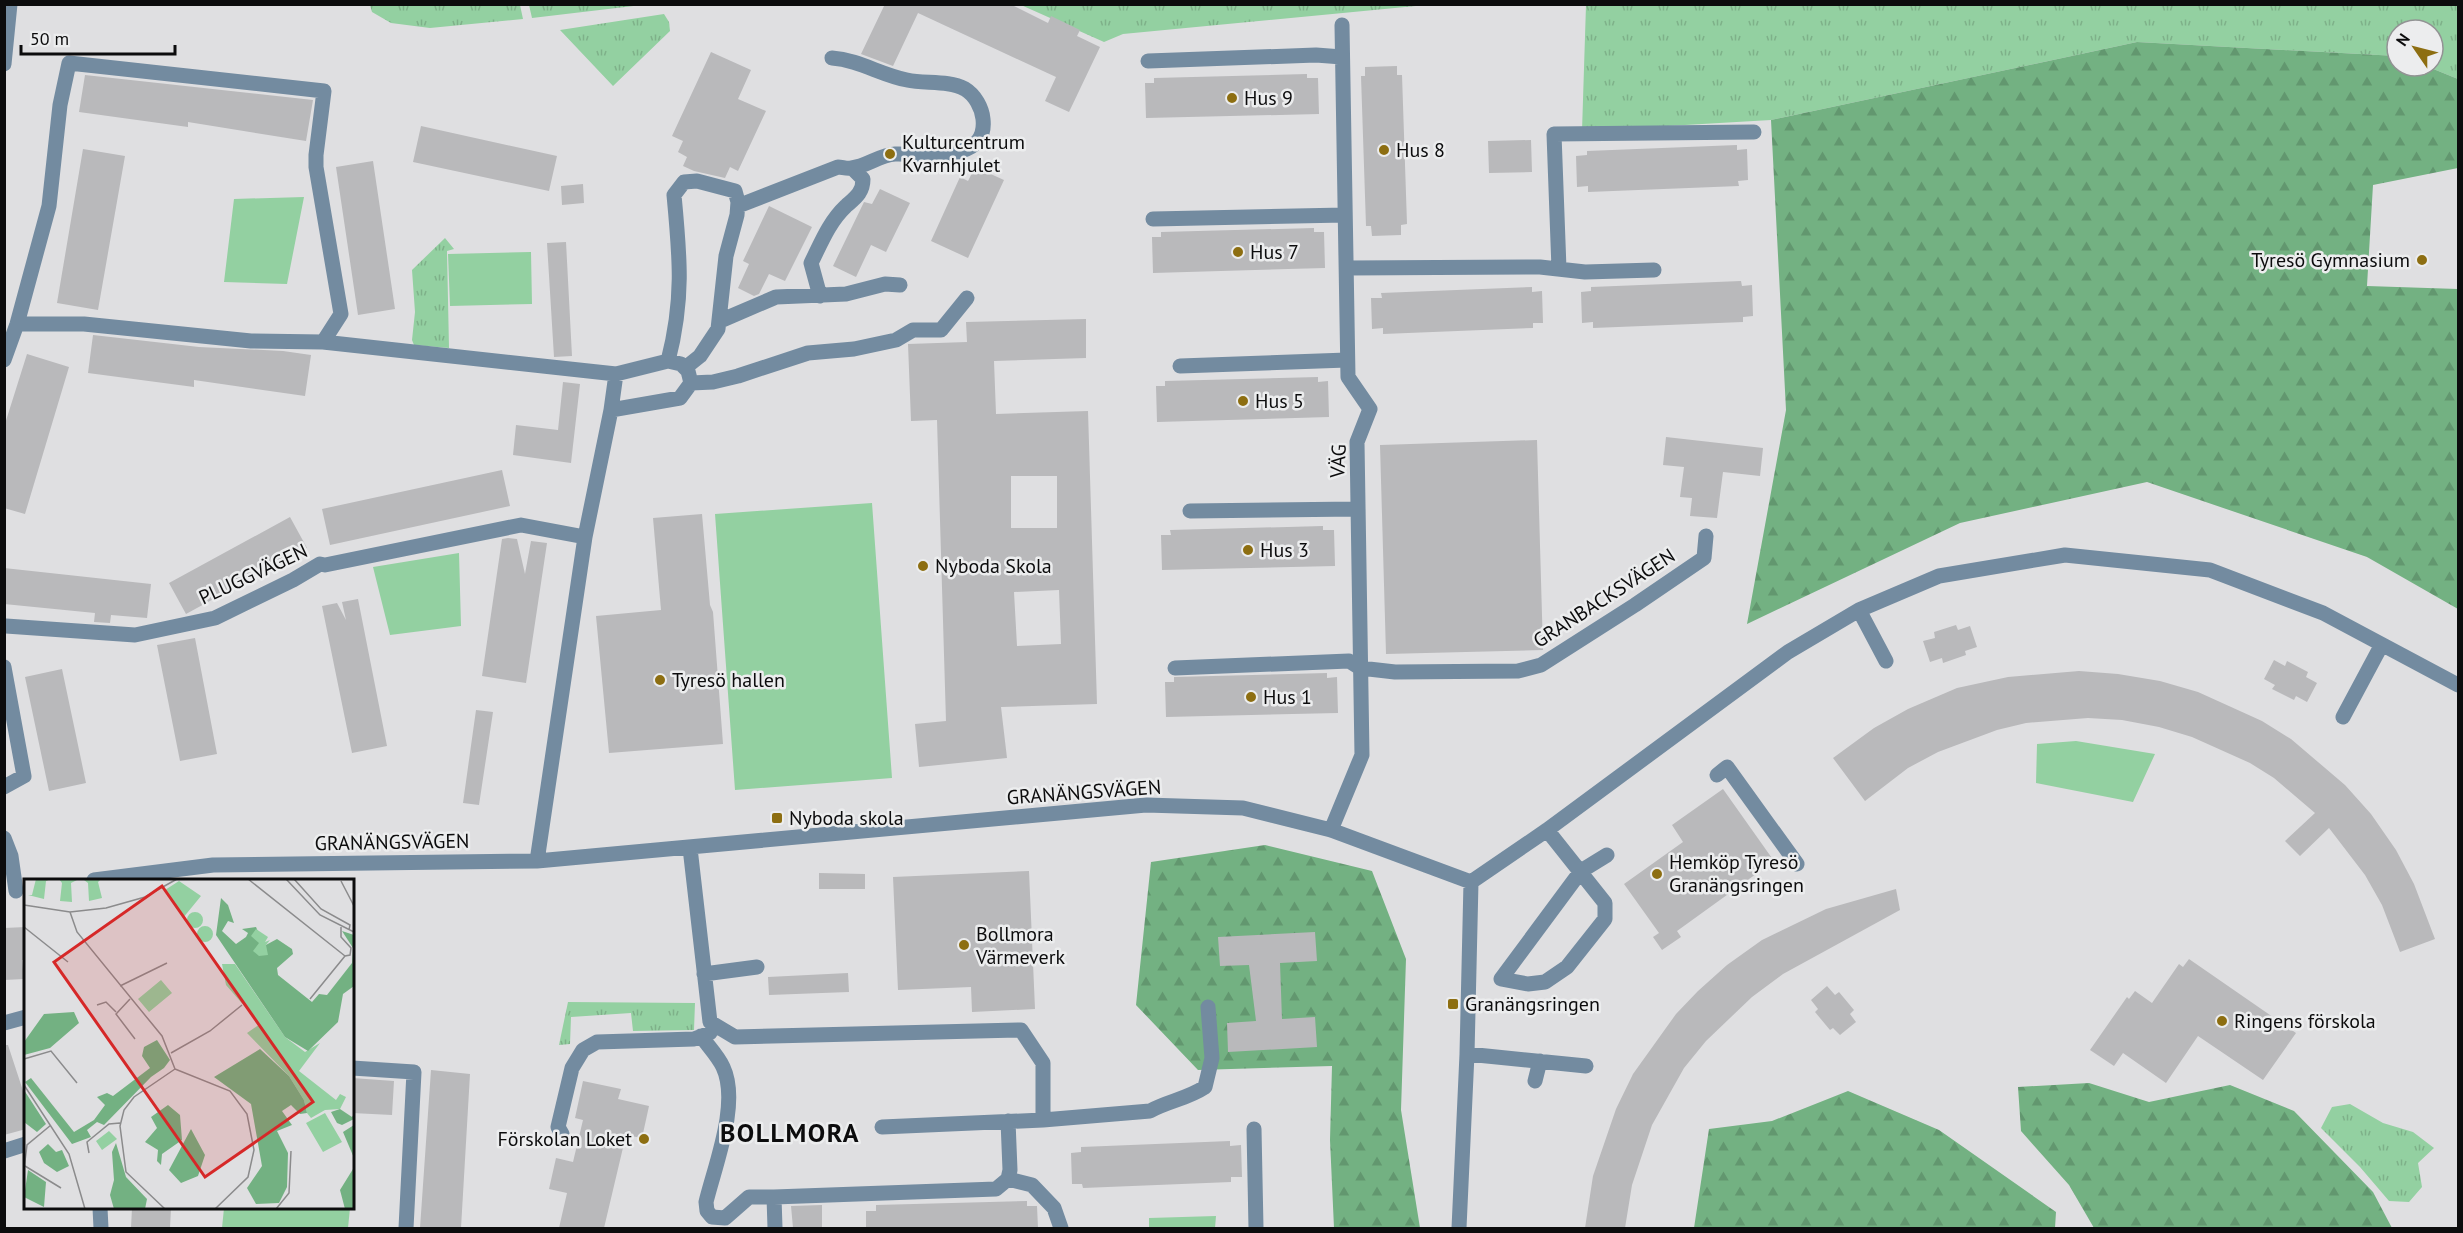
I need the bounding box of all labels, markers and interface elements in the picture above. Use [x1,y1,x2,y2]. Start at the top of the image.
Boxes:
scale bar [21,18,176,56]
north arrow [2385,18,2445,78]
text: 50 m [30,27,69,50]
text: N [2392,29,2414,49]
place label: Hus 9 [1244,85,1293,111]
marker: Hus 9 [1225,91,1239,105]
place label: Kulturcentrum Kvarnhjulet [902,129,1025,178]
place label: Hus 8 [1396,137,1445,163]
marker: Hus 8 [1377,143,1391,157]
marker: Kulturcentrum Kvarnhjulet [883,147,897,161]
place label: Hus 7 [1250,239,1299,265]
marker: Hus 7 [1231,245,1245,259]
place label: Tyresö Gymnasium [2251,247,2410,273]
marker: Tyresö Gymnasium [2415,253,2429,267]
place label: Hus 5 [1255,388,1304,414]
marker: Hus 5 [1236,394,1250,408]
street label: VÄG [1324,443,1352,480]
street label: PLUGGVÄGEN [194,537,312,611]
place label: Hus 3 [1260,537,1309,563]
street label: GRANBACKSVÄGEN [1528,542,1680,654]
marker: Hus 3 [1241,543,1255,557]
place label: Nyboda Skola [935,553,1052,579]
marker: Nyboda Skola [916,559,930,573]
place label: Tyresö hallen [672,667,785,693]
marker: Tyresö hallen [653,673,667,687]
place label: Hus 1 [1263,684,1312,710]
marker: Hus 1 [1244,690,1258,704]
street label: GRANÄNGSVÄGEN [1006,774,1162,810]
place label: Nyboda skola [789,805,904,831]
marker: Nyboda skola [770,811,784,825]
street label: GRANÄNGSVÄGEN [314,828,470,856]
place label: Hemköp Tyresö Granängsringen [1669,849,1804,898]
marker: Hemköp Tyresö Granängsringen [1650,867,1664,881]
inset map [24,879,354,1209]
place label: Bollmora Värmeverk [975,921,1065,970]
marker: Bollmora Värmeverk [957,938,971,952]
place label: Granängsringen [1465,991,1600,1017]
marker: Granängsringen [1446,997,1460,1011]
place label: Ringens förskola [2234,1008,2376,1034]
marker: Ringens förskola [2215,1014,2229,1028]
district label: BOLLMORA [720,1116,860,1149]
place label: Förskolan Loket [497,1126,632,1152]
marker: Förskolan Loket [637,1132,651,1146]

